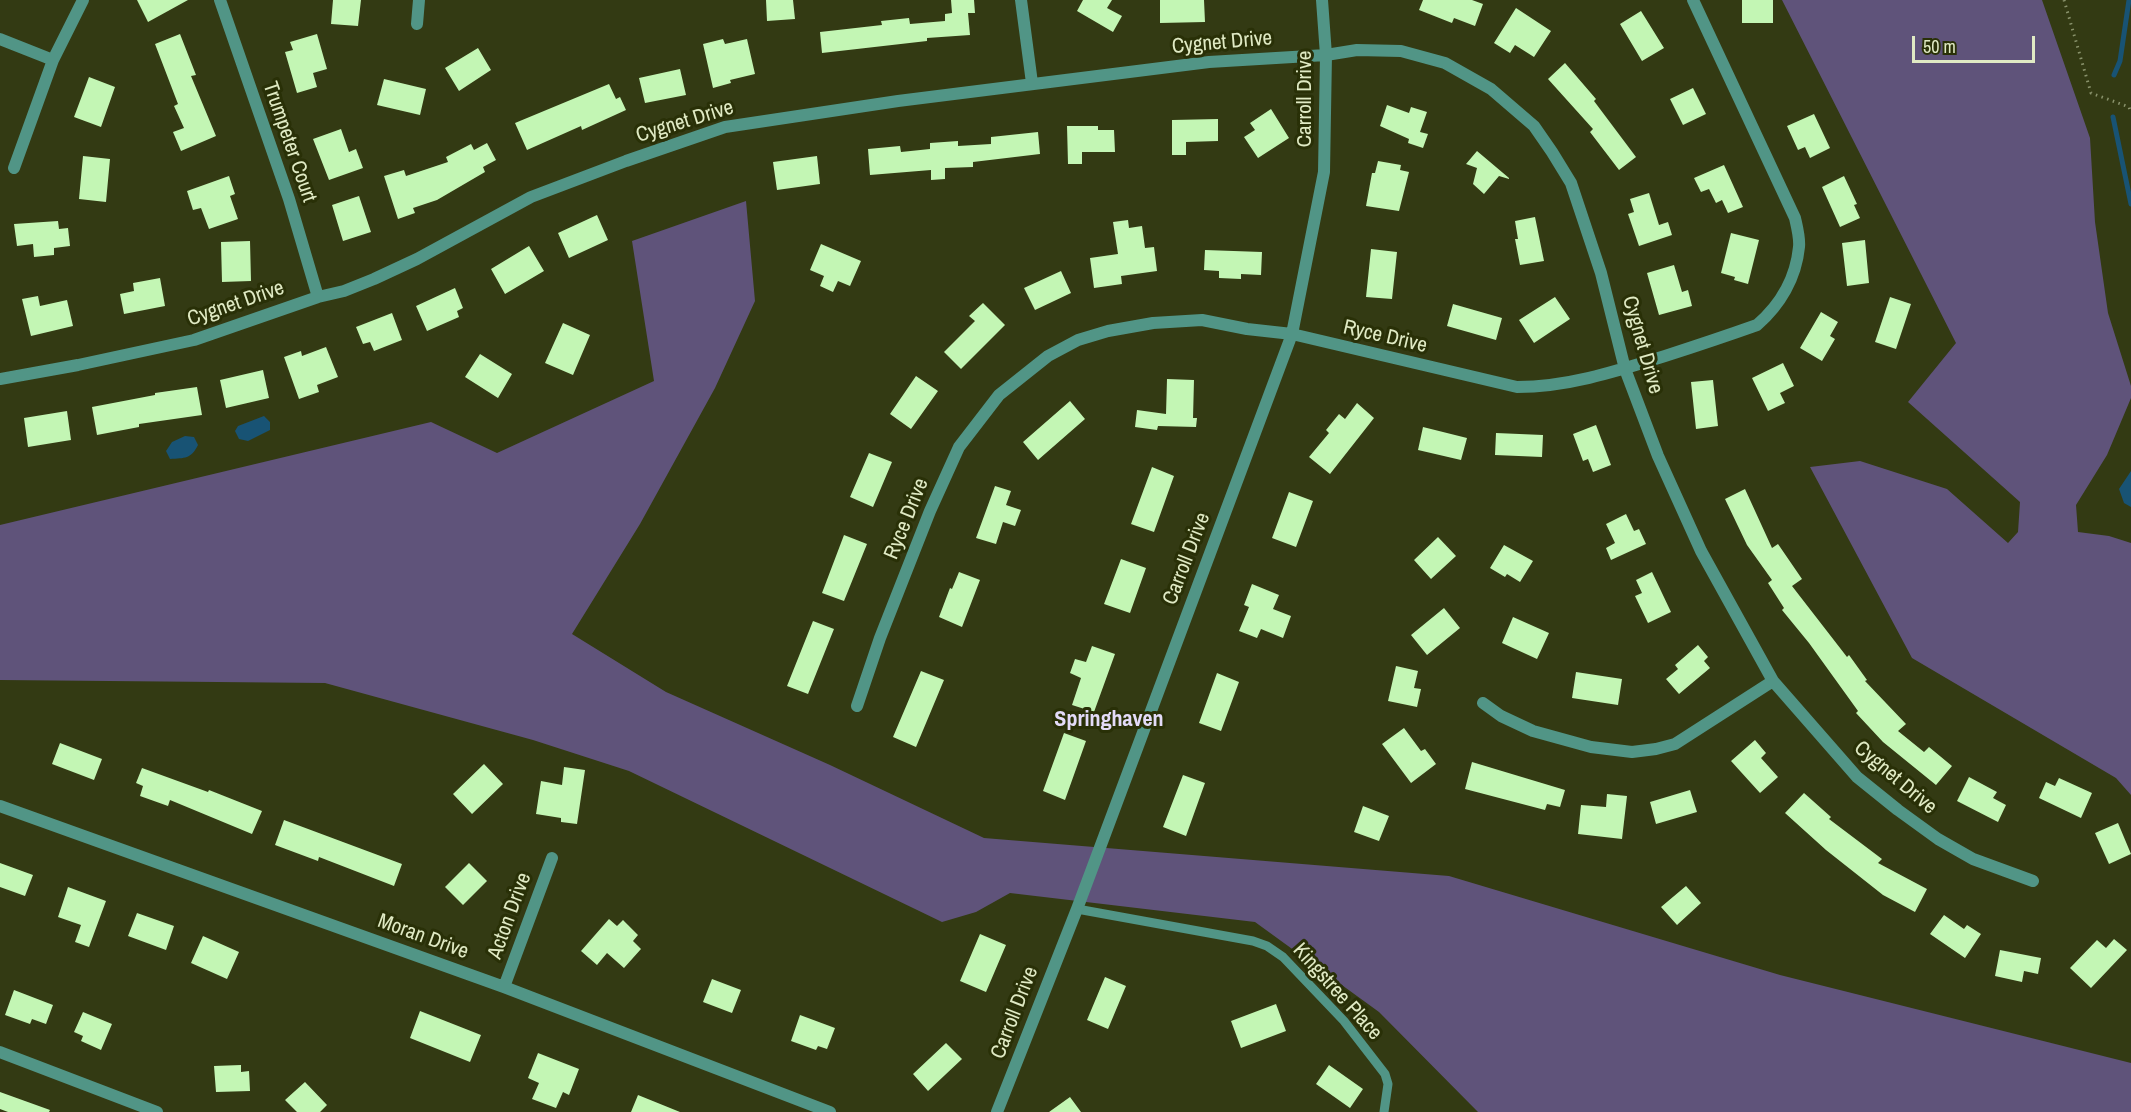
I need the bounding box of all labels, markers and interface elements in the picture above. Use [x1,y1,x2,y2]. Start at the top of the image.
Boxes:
scale bar [1915,24,2038,62]
street label: Cygnet Drive [1171,26,1273,60]
text: 50 m [1923,34,1956,59]
street label: Carroll Drive [1292,51,1318,147]
street label: Trumpeter Court [257,78,321,206]
street label: Cygnet Drive [633,95,737,149]
street label: Cygnet Drive [184,276,288,332]
street label: Cygnet Drive [1616,293,1668,397]
street label: Ryce Drive [1341,315,1429,359]
street label: Ryce Drive [879,475,935,563]
street label: Carroll Drive [1158,509,1216,609]
district label: Springhaven [1054,707,1164,733]
street label: Cygnet Drive [1848,736,1942,820]
street label: Acton Drive [483,869,537,963]
street label: Moran Drive [374,909,472,965]
street label: Kingstree Place [1287,938,1387,1046]
street label: Carroll Drive [986,963,1044,1063]

